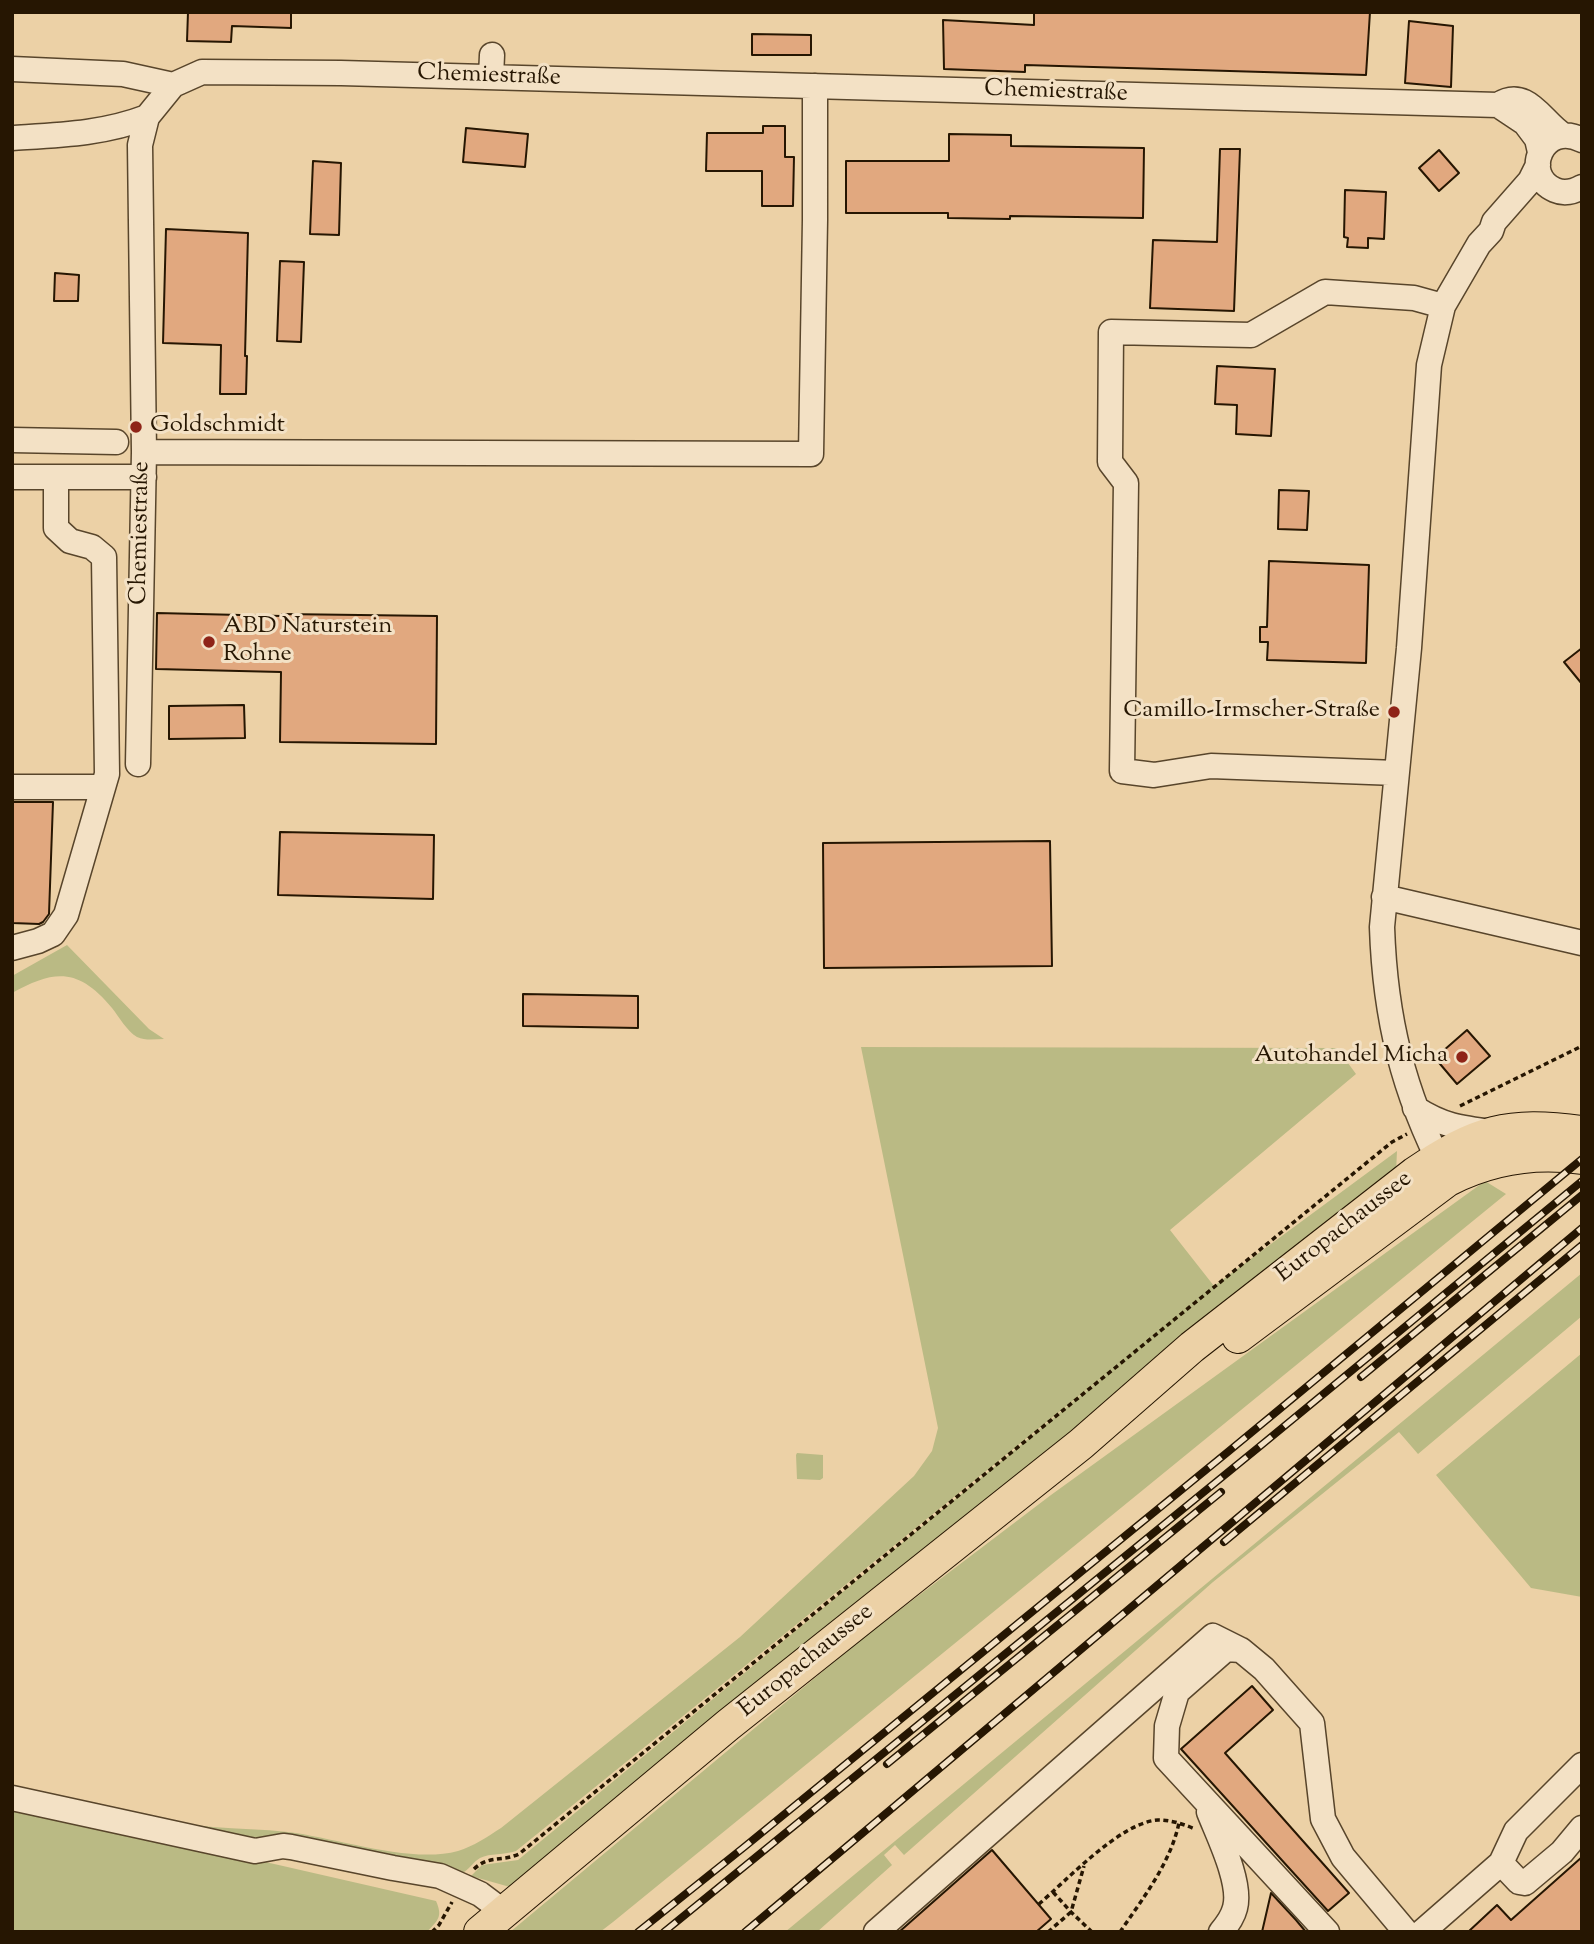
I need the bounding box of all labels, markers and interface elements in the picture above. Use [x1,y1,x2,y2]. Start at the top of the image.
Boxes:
street label: Chemiestraße [417,60,561,94]
street label: Chemiestraße [984,76,1128,110]
place label: Goldschmidt [150,413,285,441]
marker: Goldschmidt [128,419,144,435]
street label: Chemiestraße [126,461,158,605]
place label: ABD Naturstein Rohne [223,614,392,670]
marker: ABD Naturstein Rohne [201,634,217,650]
place label: Camillo-Irmscher-Straße [1123,698,1380,726]
marker: Camillo-Irmscher-Straße [1386,704,1402,720]
place label: Autohandel Micha [1254,1043,1448,1071]
marker: Autohandel Micha [1454,1049,1470,1065]
street label: Europachaussee [1271,1166,1419,1290]
street label: Europachaussee [734,1599,880,1725]

